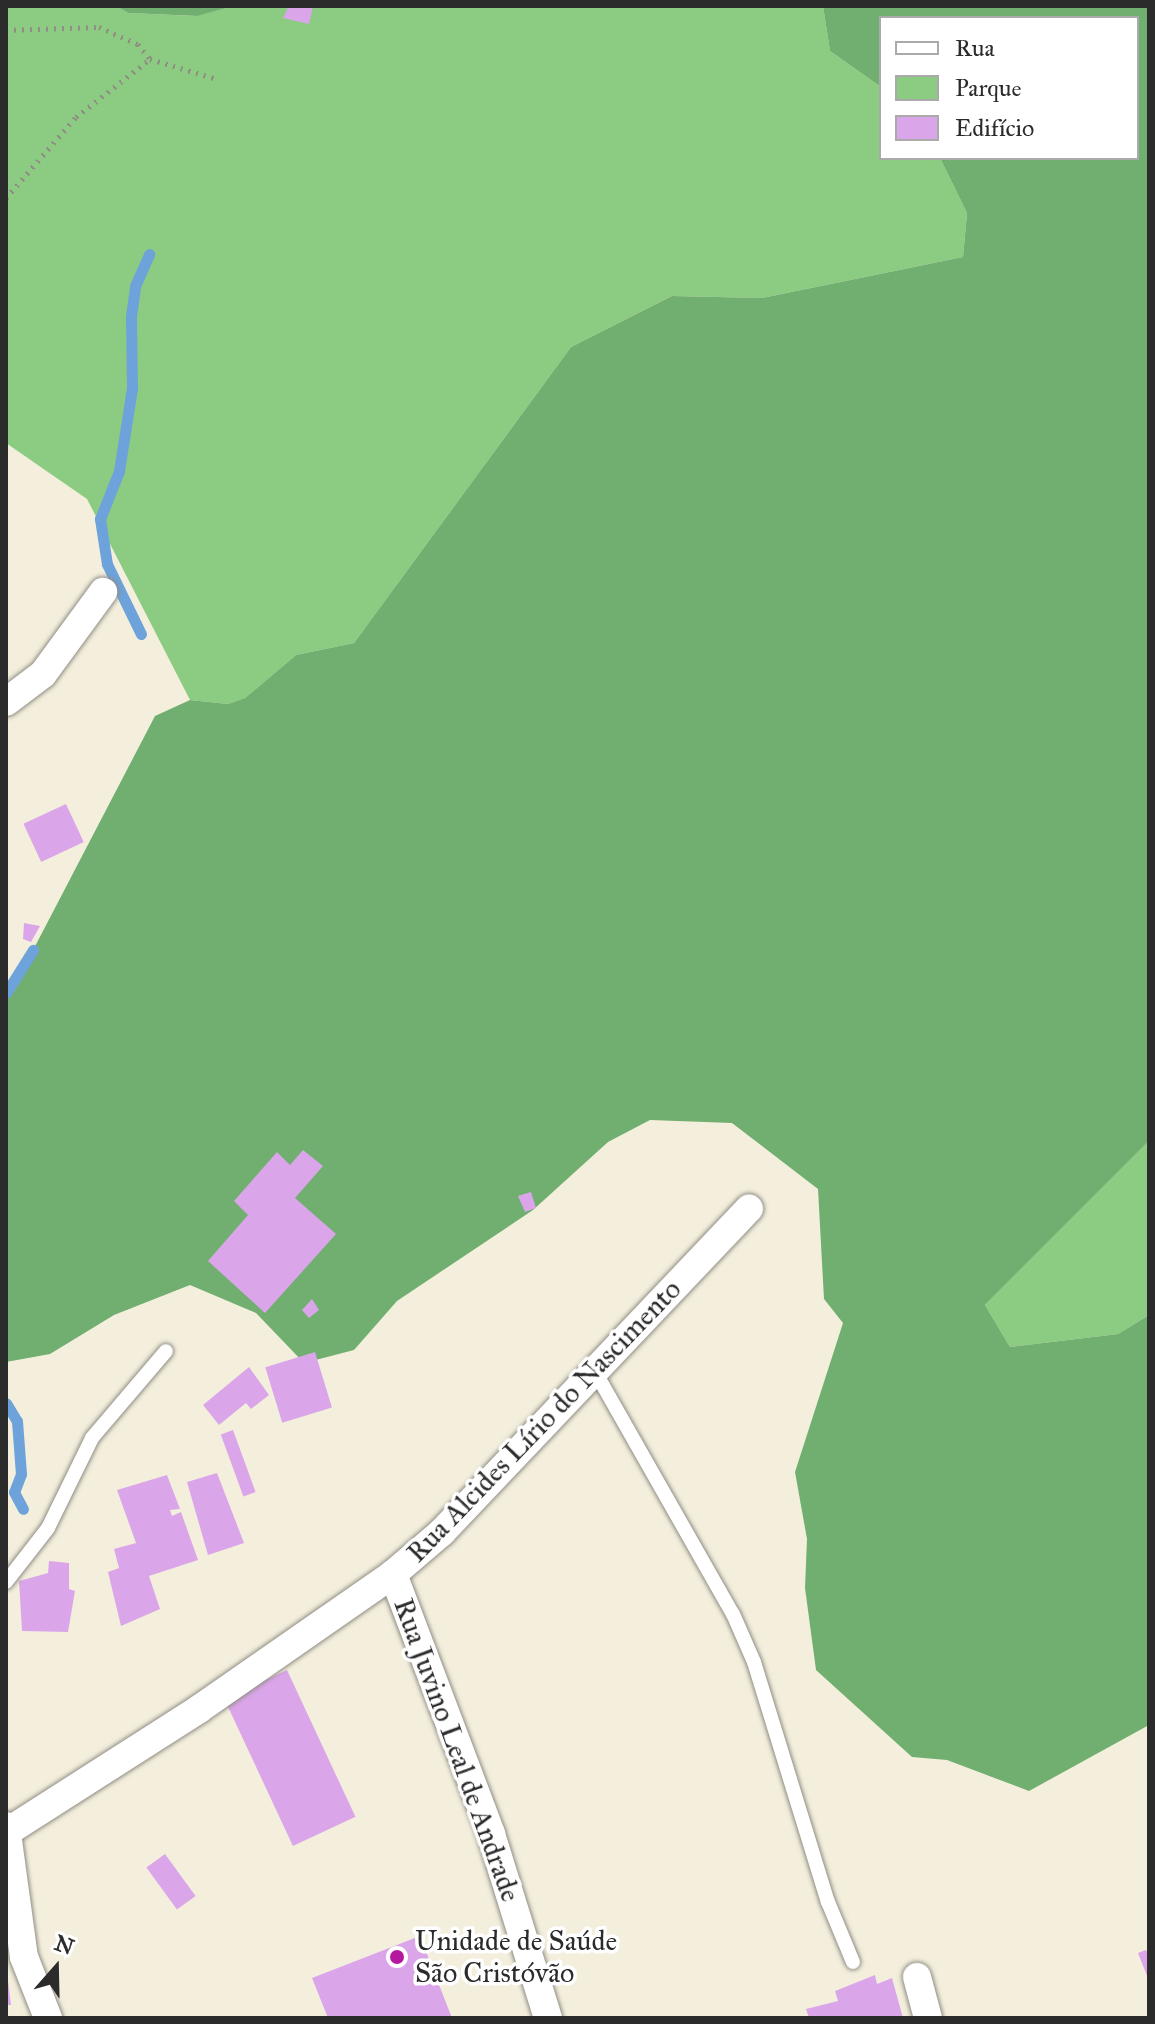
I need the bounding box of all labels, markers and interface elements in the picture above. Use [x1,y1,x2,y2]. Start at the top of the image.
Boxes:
legend [879,16,1139,160]
text: Rua [955,33,995,63]
text: Parque [955,73,1022,103]
text: Edifício [955,113,1034,143]
street label: Rua Alcides Lírio do Nascimento [400,1273,688,1569]
street label: Rua Juvino Leal de Andrade [386,1594,528,1906]
place label: Unidade de Saúde São Cristóvão [415,1924,617,1990]
north arrow [16,1928,96,2008]
text: N [51,1929,78,1961]
marker: Unidade de Saúde São Cristóvão [386,1946,408,1968]

